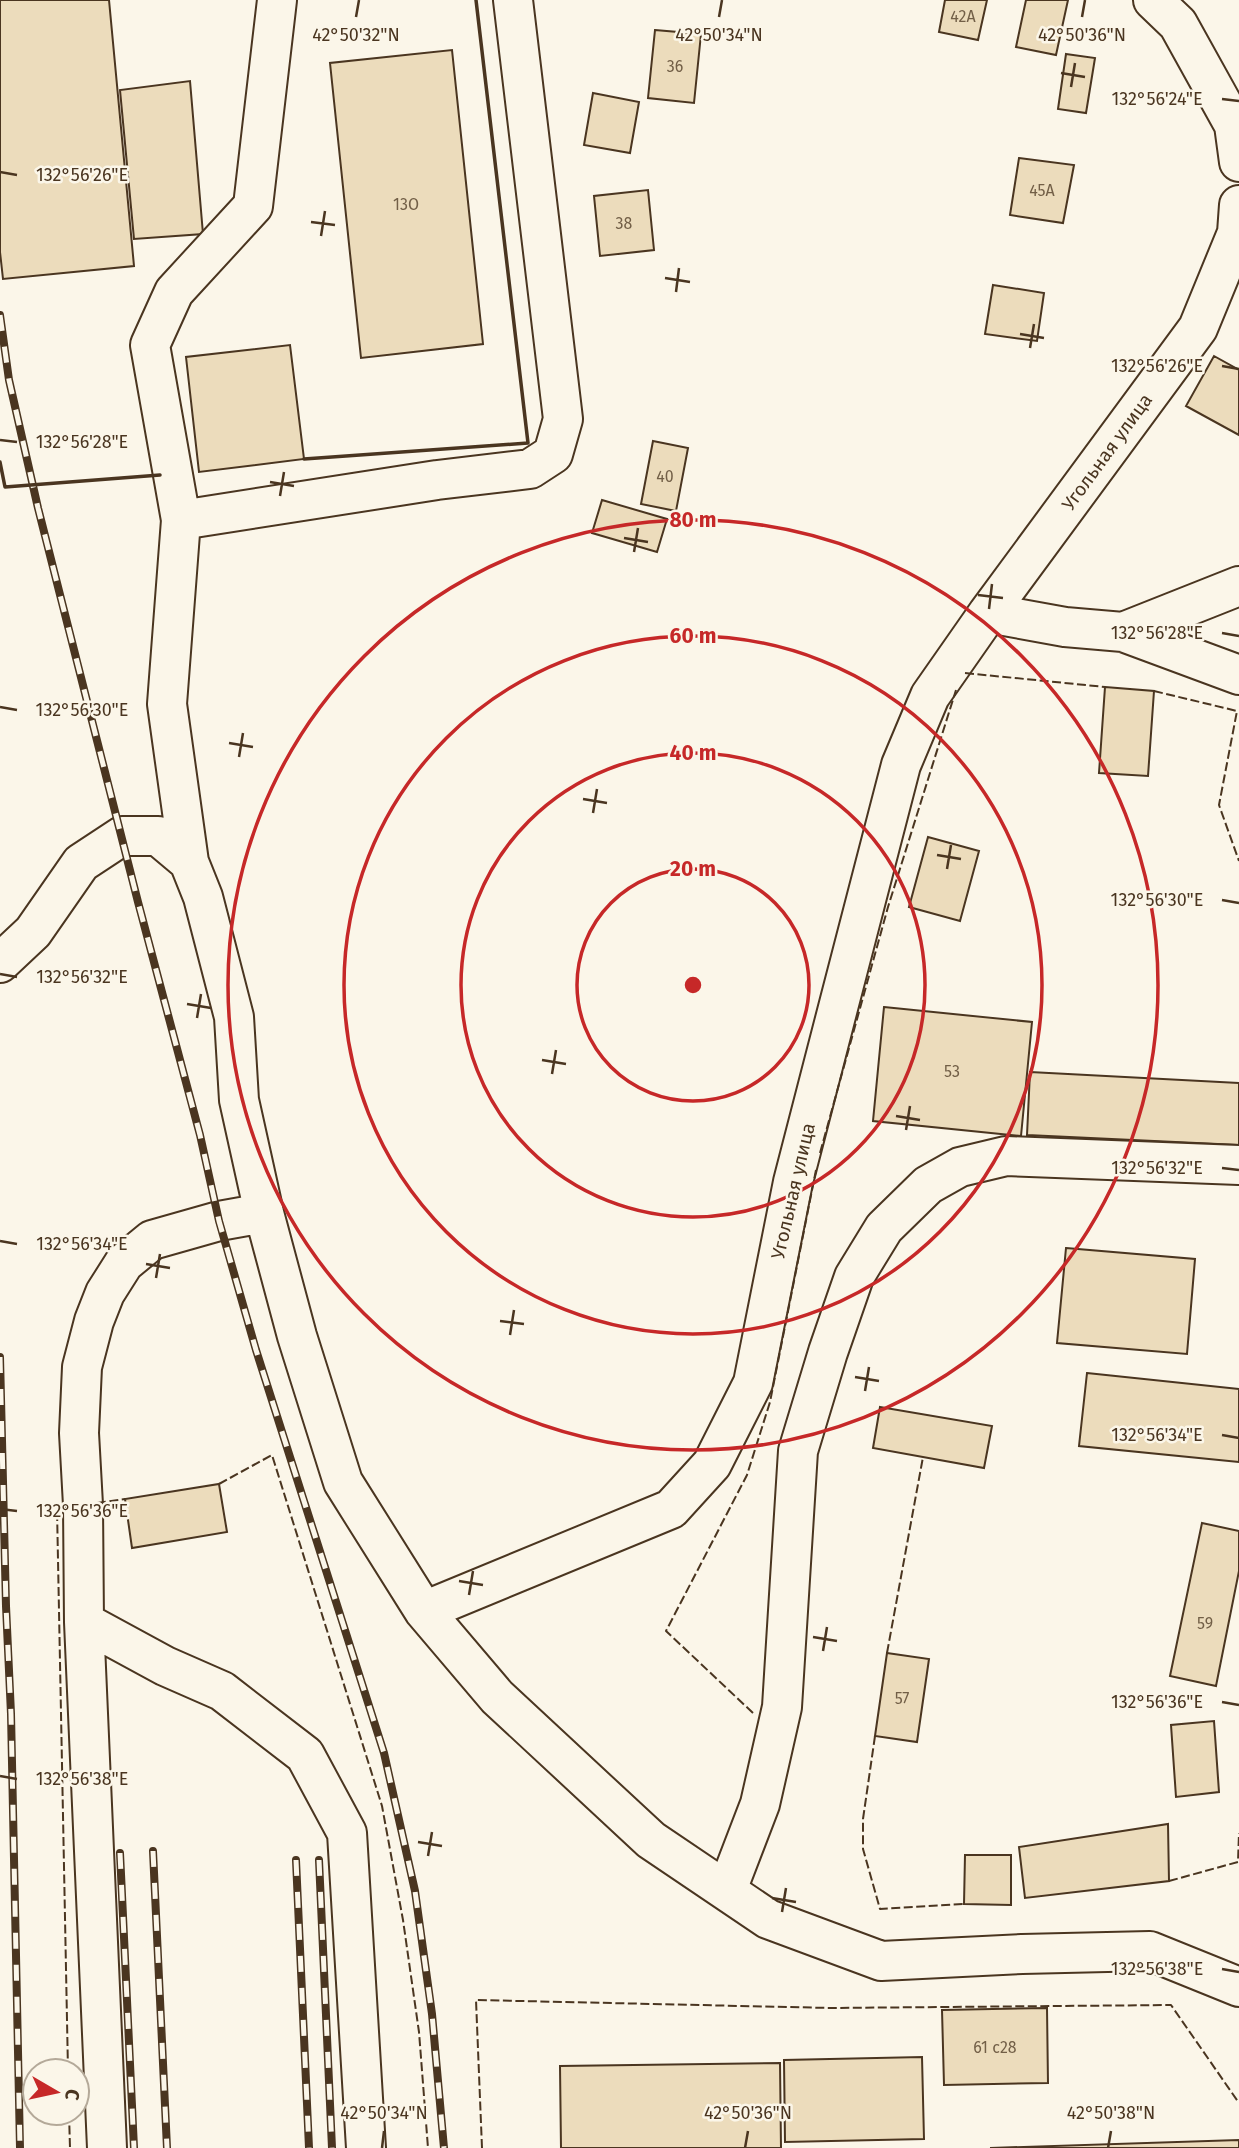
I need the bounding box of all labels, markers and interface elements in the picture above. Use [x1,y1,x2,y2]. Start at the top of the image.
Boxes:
house number: 42А [950,7,976,26]
text: 42°50'32"N [312,24,400,46]
text: 42°50'34"N [675,24,763,46]
text: 42°50'36"N [1038,24,1126,46]
house number: 36 [667,57,683,76]
text: 132°56'24"E [1111,88,1203,110]
text: 132°56'26"E [36,164,128,186]
house number: 45А [1029,181,1056,200]
house number: 13О [393,195,419,214]
house number: 38 [616,214,633,233]
text: 132°56'26"E [1111,355,1203,377]
street label: Угольная улица [1057,389,1157,515]
text: 132°56'28"E [36,431,128,453]
house number: 40 [656,467,674,486]
text: 80 m [669,507,717,533]
text: 132°56'28"E [1111,622,1203,644]
text: 60 m [670,623,716,649]
text: 132°56'30"E [36,699,128,721]
text: 40 m [670,740,716,766]
text: 20 m [670,856,716,882]
text: 132°56'30"E [1111,889,1203,911]
text: 132°56'32"E [36,966,128,988]
centre of rings [681,973,705,997]
house number: 53 [944,1062,960,1081]
street label: Угольная улица [766,1121,820,1261]
text: 132°56'32"E [1111,1157,1203,1179]
text: 132°56'34"E [36,1233,128,1255]
text: 132°56'34"E [1111,1424,1203,1446]
text: 132°56'36"E [36,1500,128,1522]
house number: 59 [1197,1614,1213,1633]
house number: 57 [895,1689,909,1708]
text: 132°56'36"E [1111,1691,1203,1713]
text: 132°56'38"E [36,1768,128,1790]
text: 132°56'38"E [1111,1958,1203,1980]
house number: 61 с28 [973,2038,1017,2057]
north arrow [21,2057,91,2127]
text: С [60,2087,85,2102]
text: 42°50'34"N [340,2102,428,2124]
text: 42°50'36"N [704,2102,792,2124]
text: 42°50'38"N [1067,2102,1155,2124]

